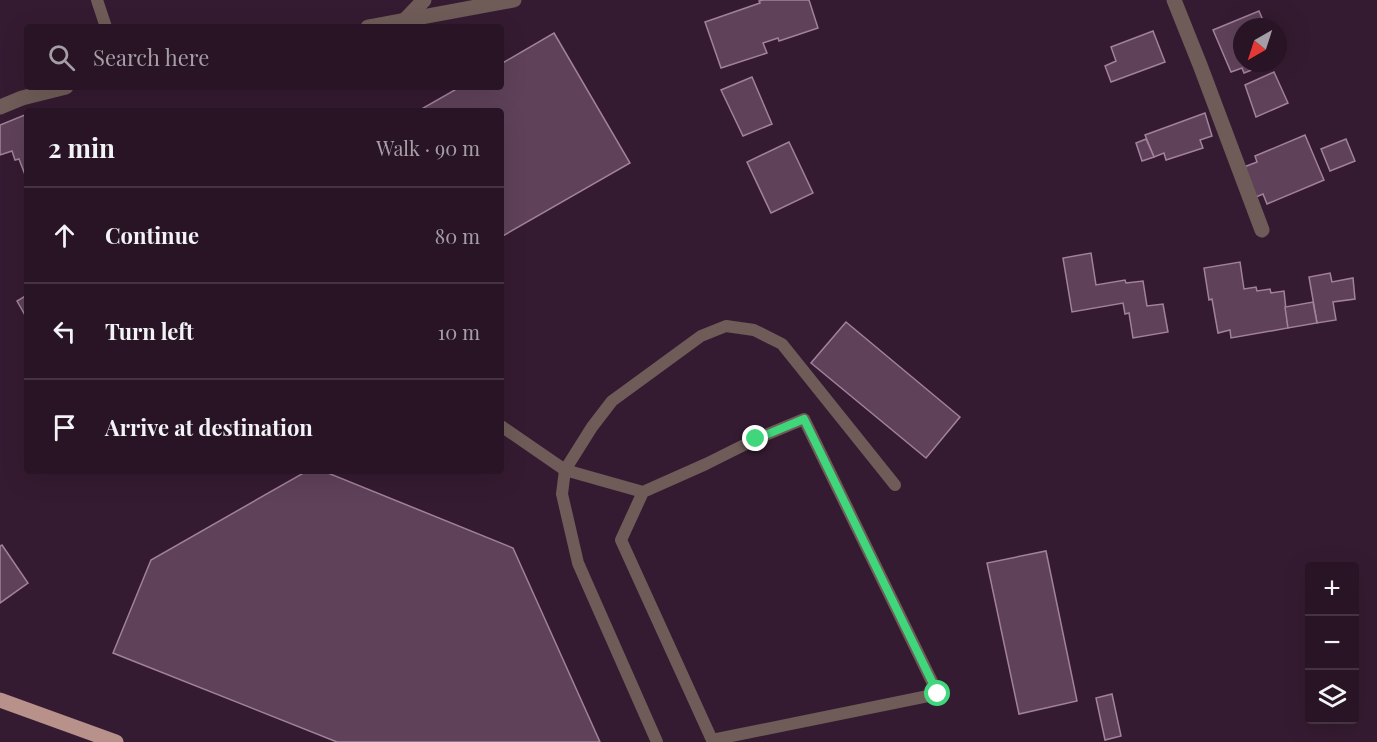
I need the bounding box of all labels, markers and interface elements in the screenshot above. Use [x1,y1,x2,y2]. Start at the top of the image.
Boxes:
north arrow [1233,18,1287,72]
search box [24,24,504,90]
icon: search [45,41,78,74]
text: Search here [93,42,209,72]
text: 2 min [48,130,115,165]
text: Walk · 90 m [376,134,480,161]
icon: ahead [48,219,81,252]
text: Continue [105,220,199,250]
text: 80 m [435,222,480,249]
icon: left [48,315,81,348]
text: Turn left [105,316,194,346]
text: 10 m [438,318,480,345]
icon: arrive [48,411,81,444]
text: Arrive at destination [105,412,313,442]
route end [742,425,768,451]
map controls [1305,562,1359,724]
button: + [1305,562,1359,616]
button: − [1305,616,1359,670]
button: layers [1305,670,1359,724]
route start [924,680,950,706]

